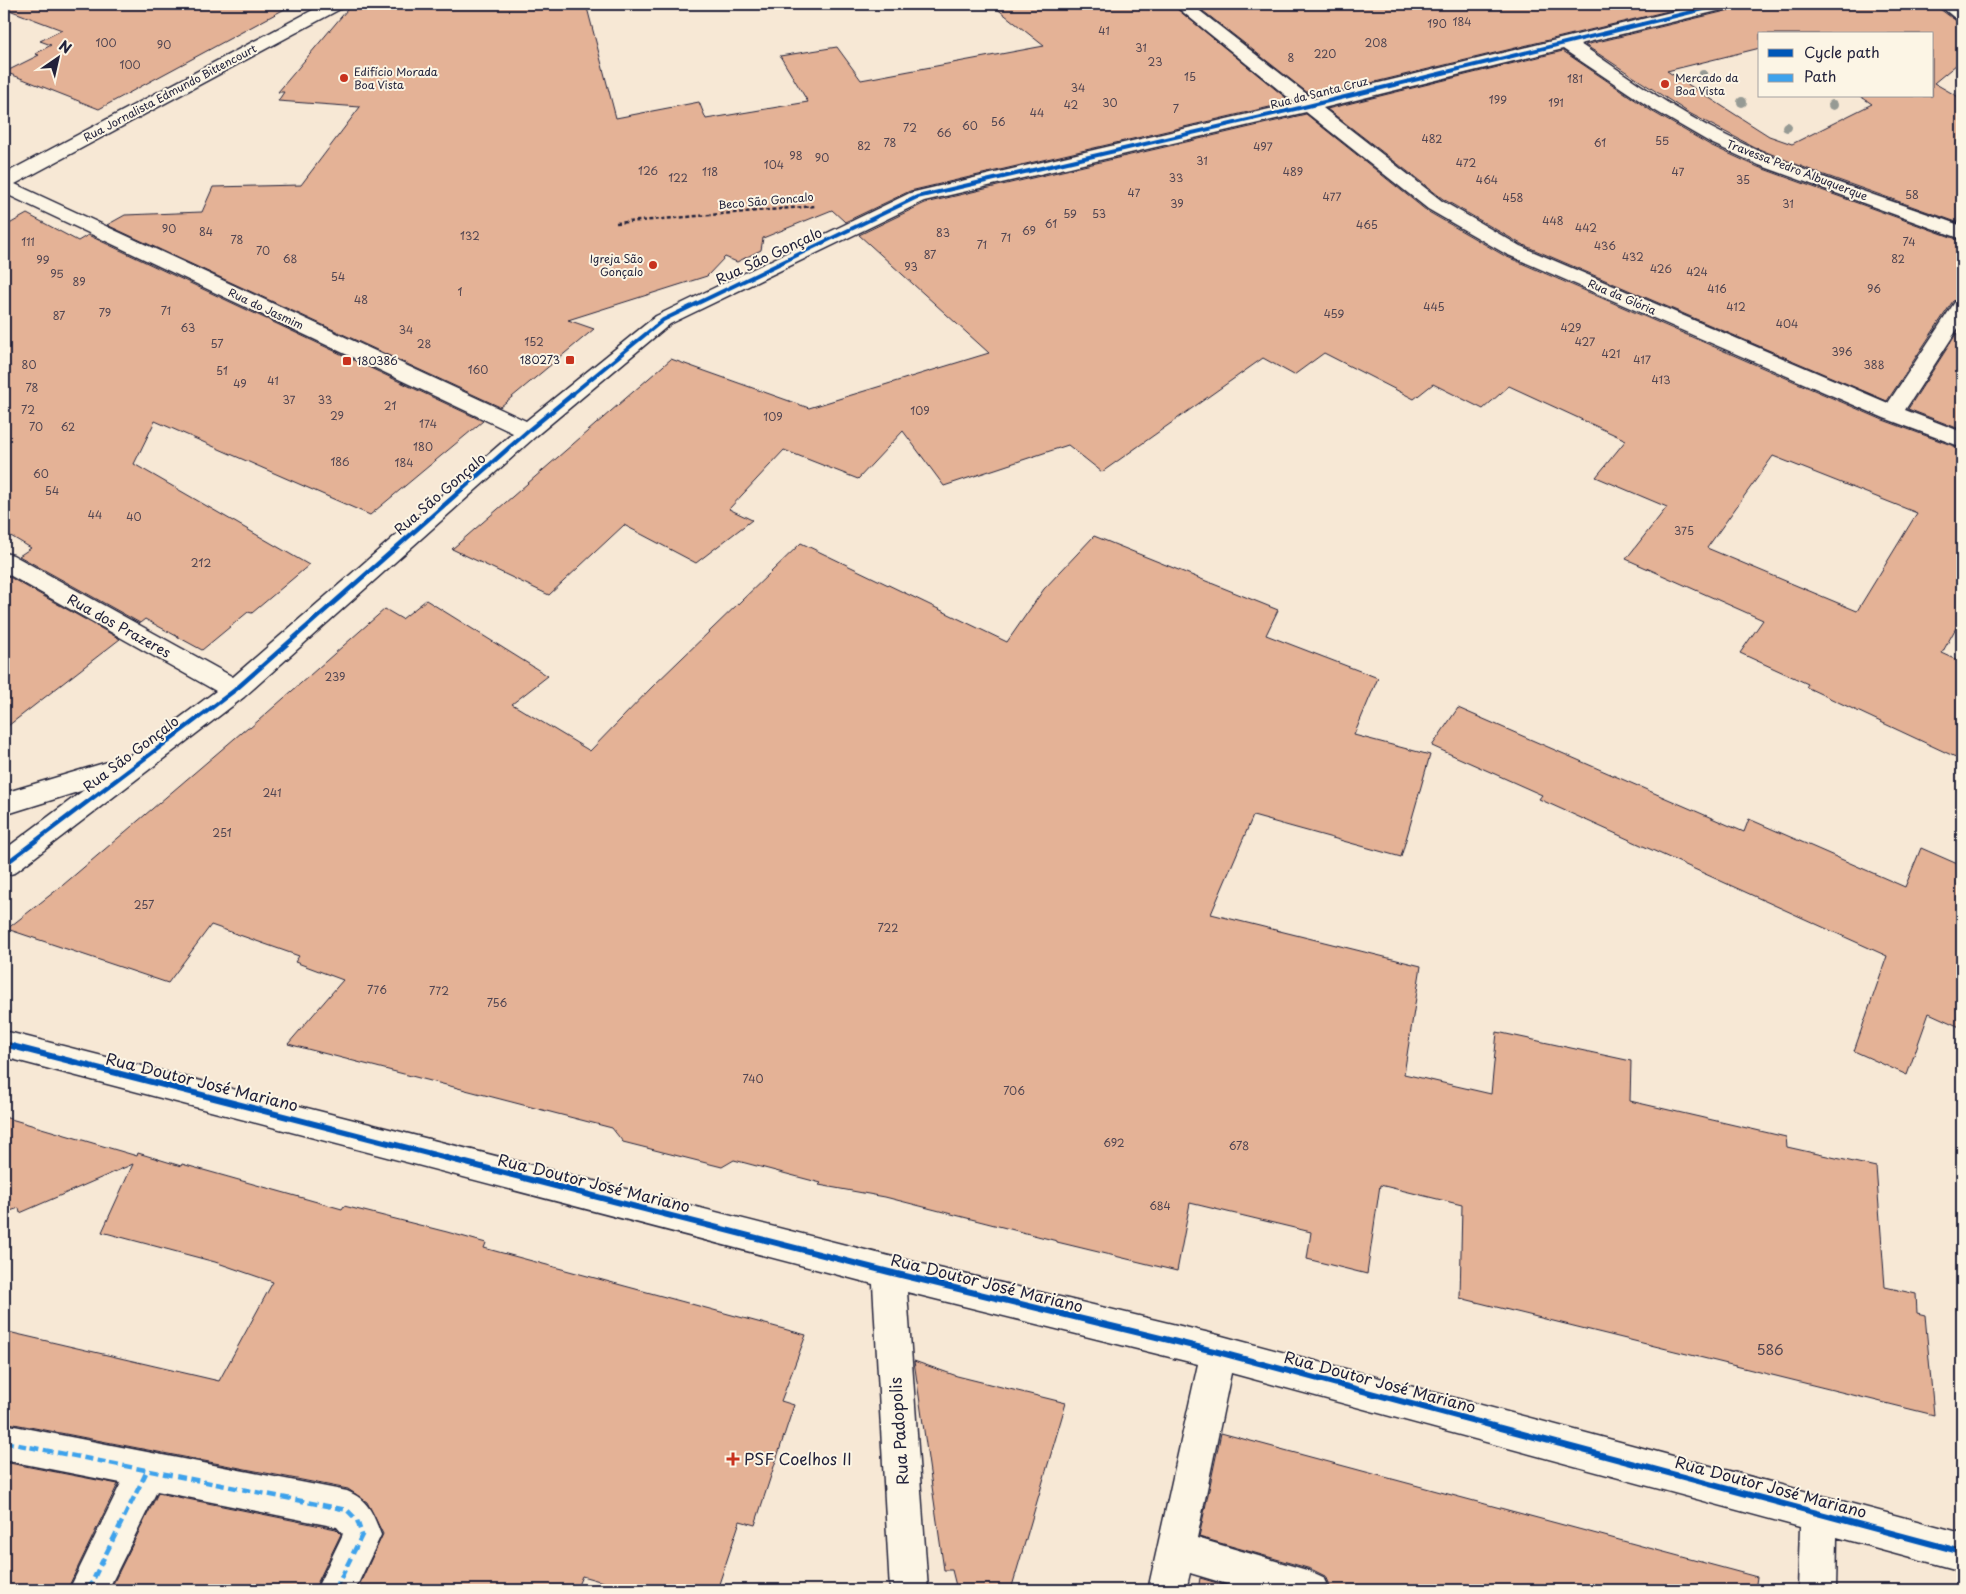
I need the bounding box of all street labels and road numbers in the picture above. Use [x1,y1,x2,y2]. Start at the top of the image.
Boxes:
street label: Rua Jornalista Edmundo Bittencourt [80,39,260,146]
street label: Rua da Santa Cruz [1268,72,1369,113]
street label: Travessa Pedro Albuquerque [1724,135,1870,204]
street label: Beco São Goncalo [718,188,814,213]
street label: Rua São Gonçalo [712,222,826,289]
street label: Rua da Glória [1585,274,1659,319]
street label: Rua do Jasmim [226,284,307,334]
street label: Rua São Gonçalo [389,448,490,539]
street label: Rua dos Prazeres [64,588,175,663]
street label: Rua São Gonçalo [78,710,183,797]
street label: Rua Doutor José Mariano [103,1045,301,1117]
street label: Rua Doutor José Mariano [495,1146,693,1218]
street label: Rua Doutor José Mariano [888,1246,1086,1318]
street label: Rua Doutor José Mariano [1282,1344,1479,1418]
street label: Rua Padopolis [882,1376,914,1486]
street label: Rua Doutor José Mariano [1673,1449,1870,1523]

